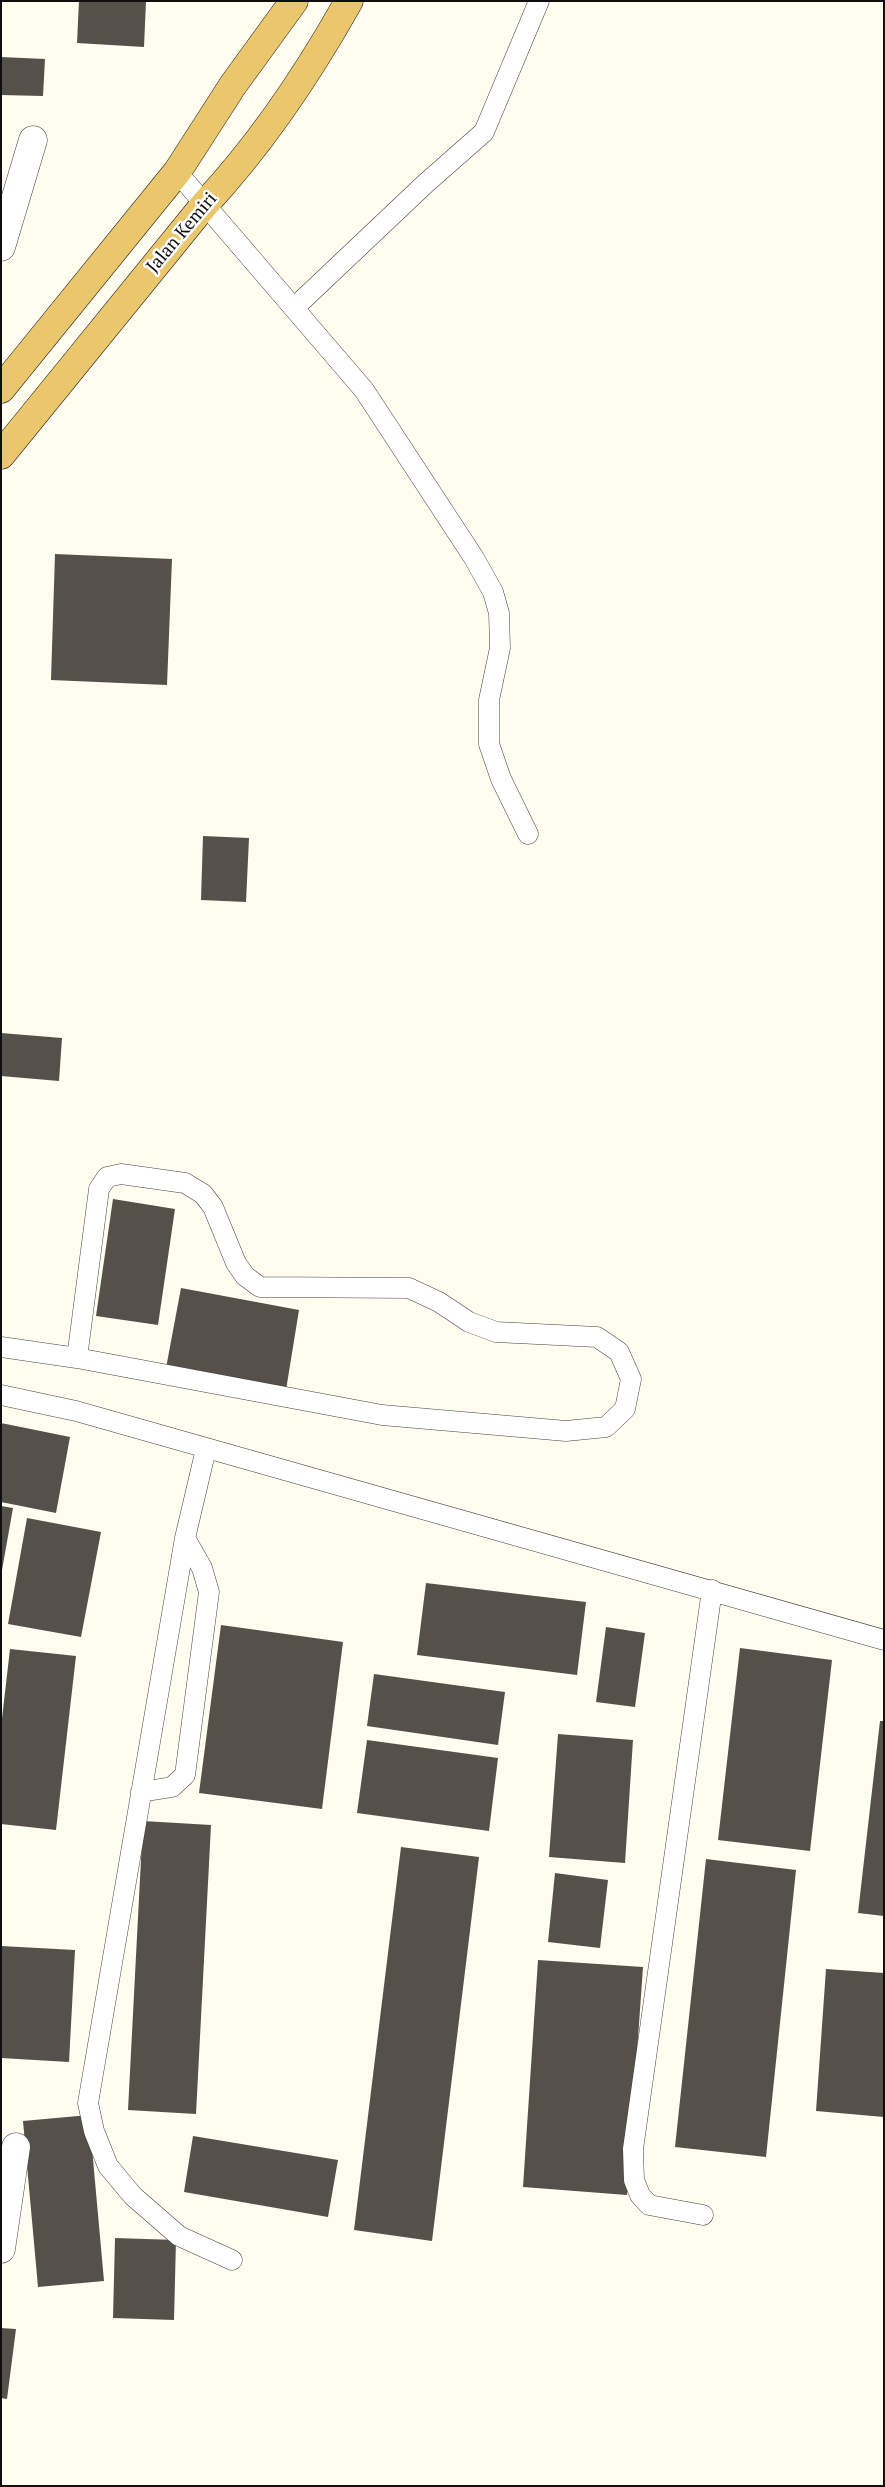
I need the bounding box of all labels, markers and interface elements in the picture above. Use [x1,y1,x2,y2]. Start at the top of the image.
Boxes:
street label: Jalan Kemiri [142,189,222,277]

